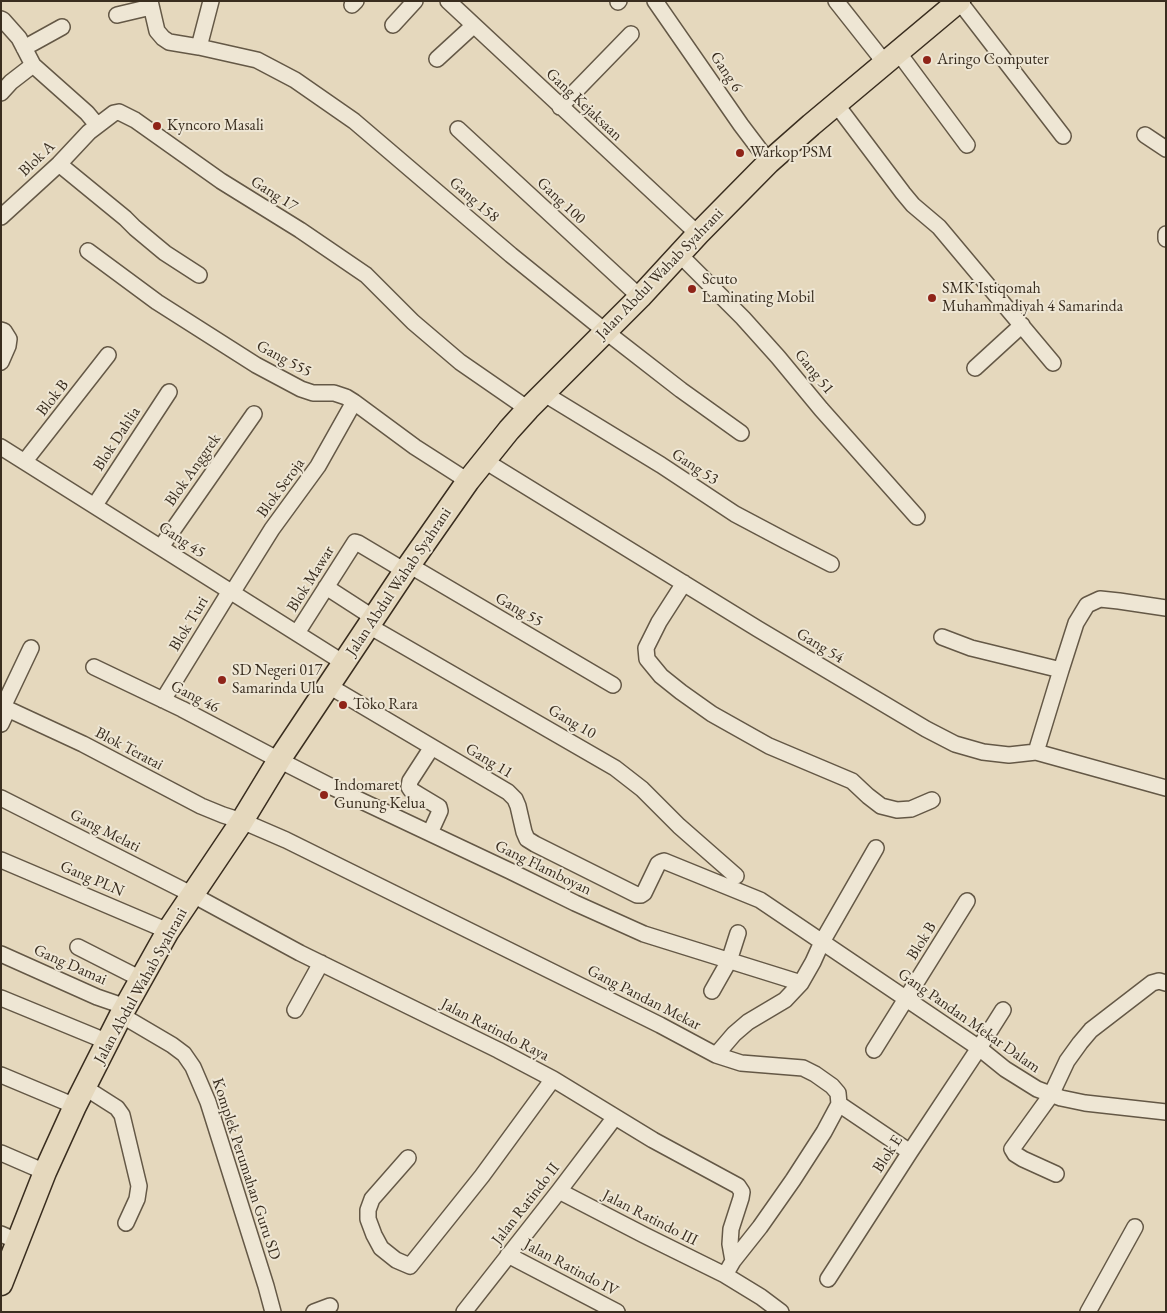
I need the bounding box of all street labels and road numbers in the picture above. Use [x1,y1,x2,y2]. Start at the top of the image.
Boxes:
street label: Gang 6 [706,48,746,96]
street label: Gang Kejaksaan [542,65,626,145]
street label: Blok A [15,137,59,181]
street label: Gang 17 [247,172,301,216]
street label: Gang 158 [445,173,503,227]
street label: Gang 100 [533,174,589,228]
street label: Jalan Abdul Wahab Syahrani [592,204,728,344]
street label: Gang 555 [253,337,315,381]
street label: Gang 51 [790,346,838,398]
street label: Blok B [33,376,73,420]
street label: Blok Dahlia [89,403,145,475]
street label: Blok Anggrek [161,430,225,510]
street label: Gang 53 [668,445,722,489]
street label: Blok Seroja [253,455,309,521]
street label: Jalan Abdul Wahab Syahrani [342,504,456,660]
street label: Gang 45 [155,518,209,562]
street label: Blok Mawar [283,542,339,616]
street label: Gang 55 [492,589,546,631]
street label: Blok Turi [165,593,213,655]
street label: Gang 54 [793,624,847,668]
street label: Gang 46 [167,677,223,717]
street label: Gang 10 [545,701,599,743]
street label: Blok Teratai [92,723,166,775]
street label: Gang 11 [462,739,516,783]
street label: Gang Melati [67,805,143,857]
street label: Gang Flamboyan [492,836,594,900]
street label: Gang PLN [57,857,127,901]
street label: Jalan Abdul Wahab Syahrani [90,905,192,1067]
street label: Blok B [903,919,941,963]
street label: Gang Damai [31,940,109,990]
street label: Gang Pandan Mekar [584,961,704,1035]
street label: Gang Pandan Mekar Dalam [894,965,1044,1077]
street label: Jalan Ratindo Raya [438,994,552,1066]
street label: Komplek Perumahan Guru SD [208,1076,284,1262]
street label: Blok E [869,1132,907,1176]
street label: Jalan Ratindo II [488,1159,564,1249]
street label: Jalan Ratindo III [599,1186,701,1250]
street label: Jalan Ratindo IV [520,1235,622,1301]

